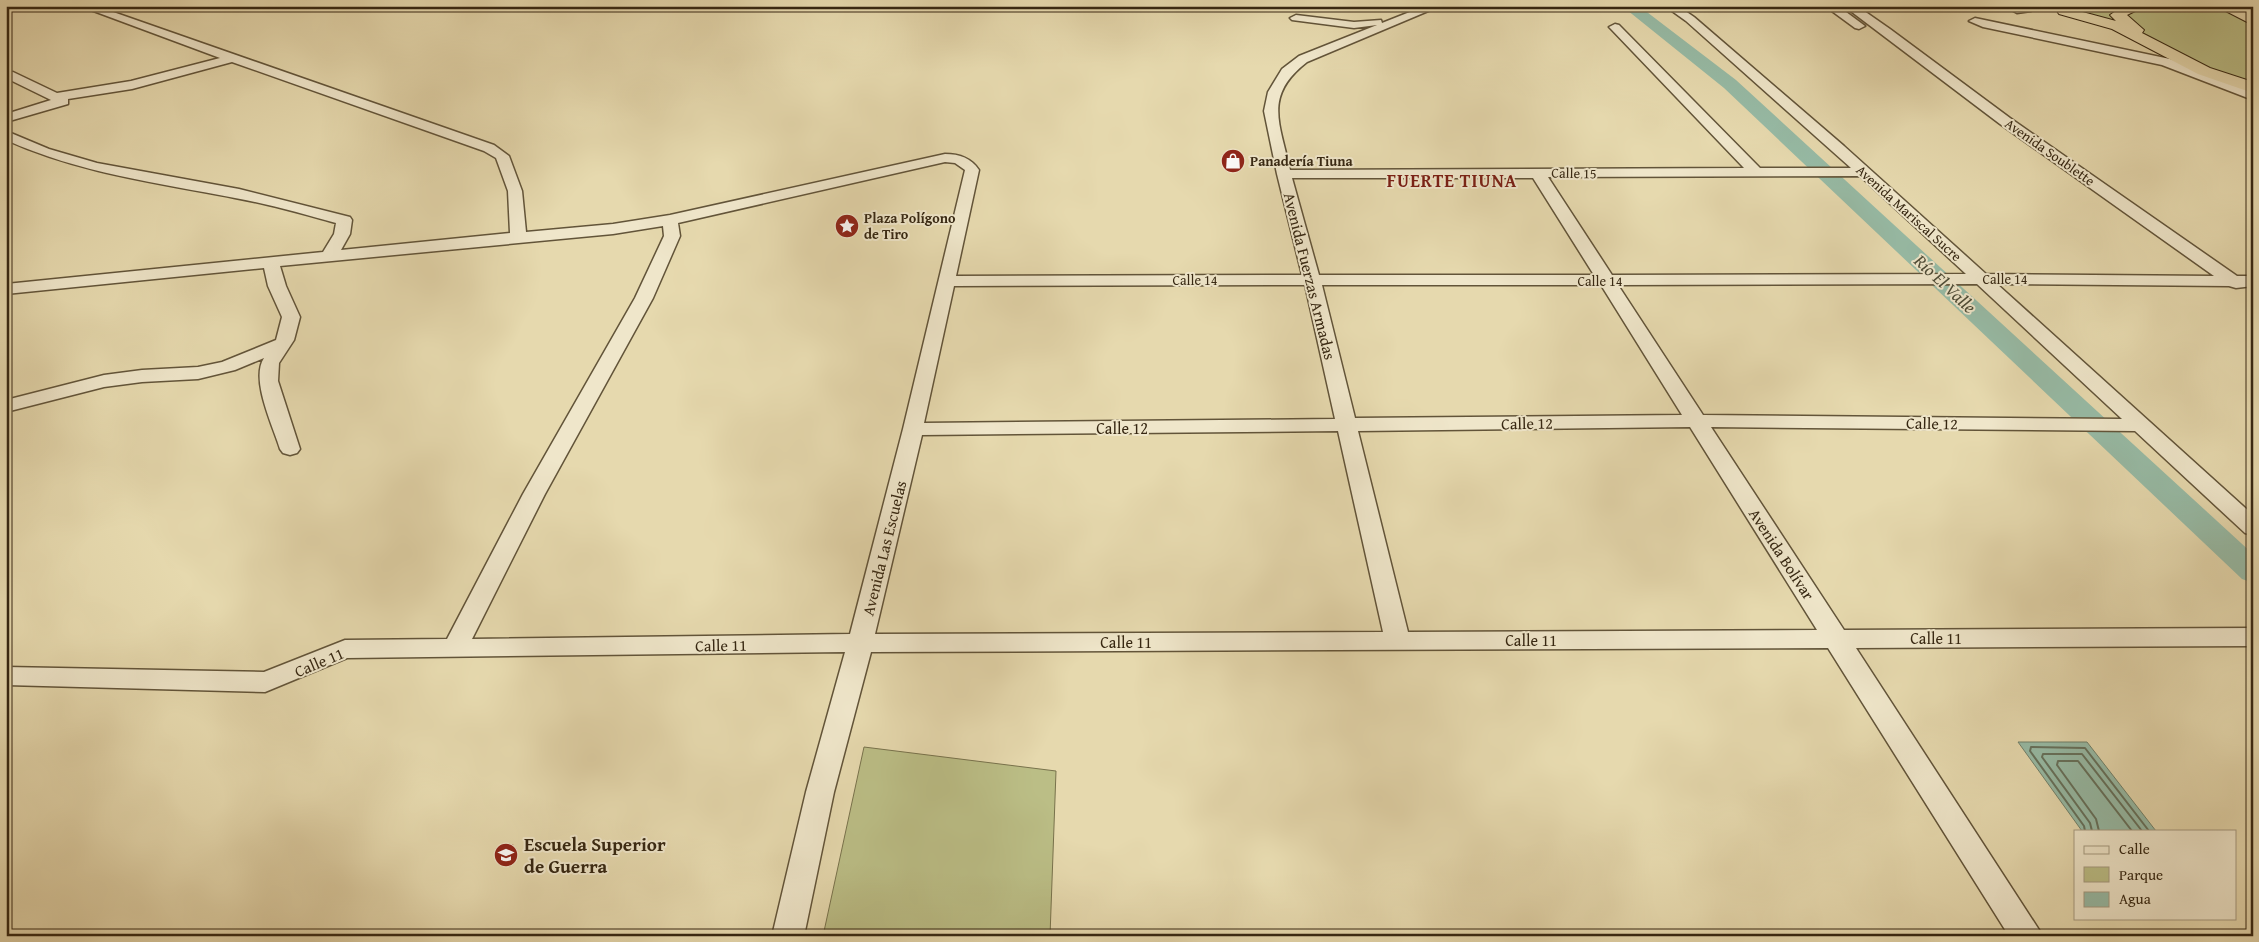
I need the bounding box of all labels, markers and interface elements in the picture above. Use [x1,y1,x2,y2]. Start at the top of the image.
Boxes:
street label: Avenida Soublette [2001,113,2099,191]
shop icon: Panadería Tiuna [1220,148,1246,174]
place label: Panadería Tiuna [1250,151,1354,171]
street label: Avenida Mariscal Sucre [1852,160,1967,266]
street label: Calle 15 [1551,163,1597,183]
district label: FUERTE TIUNA [1387,167,1517,194]
street label: Avenida Fuerzas Armadas [1278,190,1342,362]
place label: Plaza Polígono de Tiro [864,208,956,244]
place icon: Plaza Polígono de Tiro [834,213,860,239]
water label: Río El Valle [1907,247,1983,320]
street label: Calle 14 [1982,269,2028,289]
street label: Calle 14 [1172,270,1218,290]
street label: Calle 14 [1577,271,1623,291]
street label: Calle 12 [1501,411,1553,435]
street label: Calle 12 [1906,411,1958,435]
street label: Calle 12 [1096,416,1148,440]
street label: Avenida Las Escuelas [856,478,912,618]
street label: Avenida Bolívar [1743,503,1821,605]
street label: Calle 11 [1910,626,1962,650]
street label: Calle 11 [1505,628,1557,652]
street label: Calle 11 [1100,630,1152,654]
street label: Calle 11 [695,633,747,657]
street label: Calle 11 [291,641,347,683]
place label: Escuela Superior de Guerra [524,830,666,880]
legend [2074,830,2236,920]
text: Calle [2119,838,2150,859]
school or university icon: Escuela Superior de Guerra [493,842,519,868]
text: Parque [2119,864,2163,885]
text: Agua [2119,888,2151,909]

